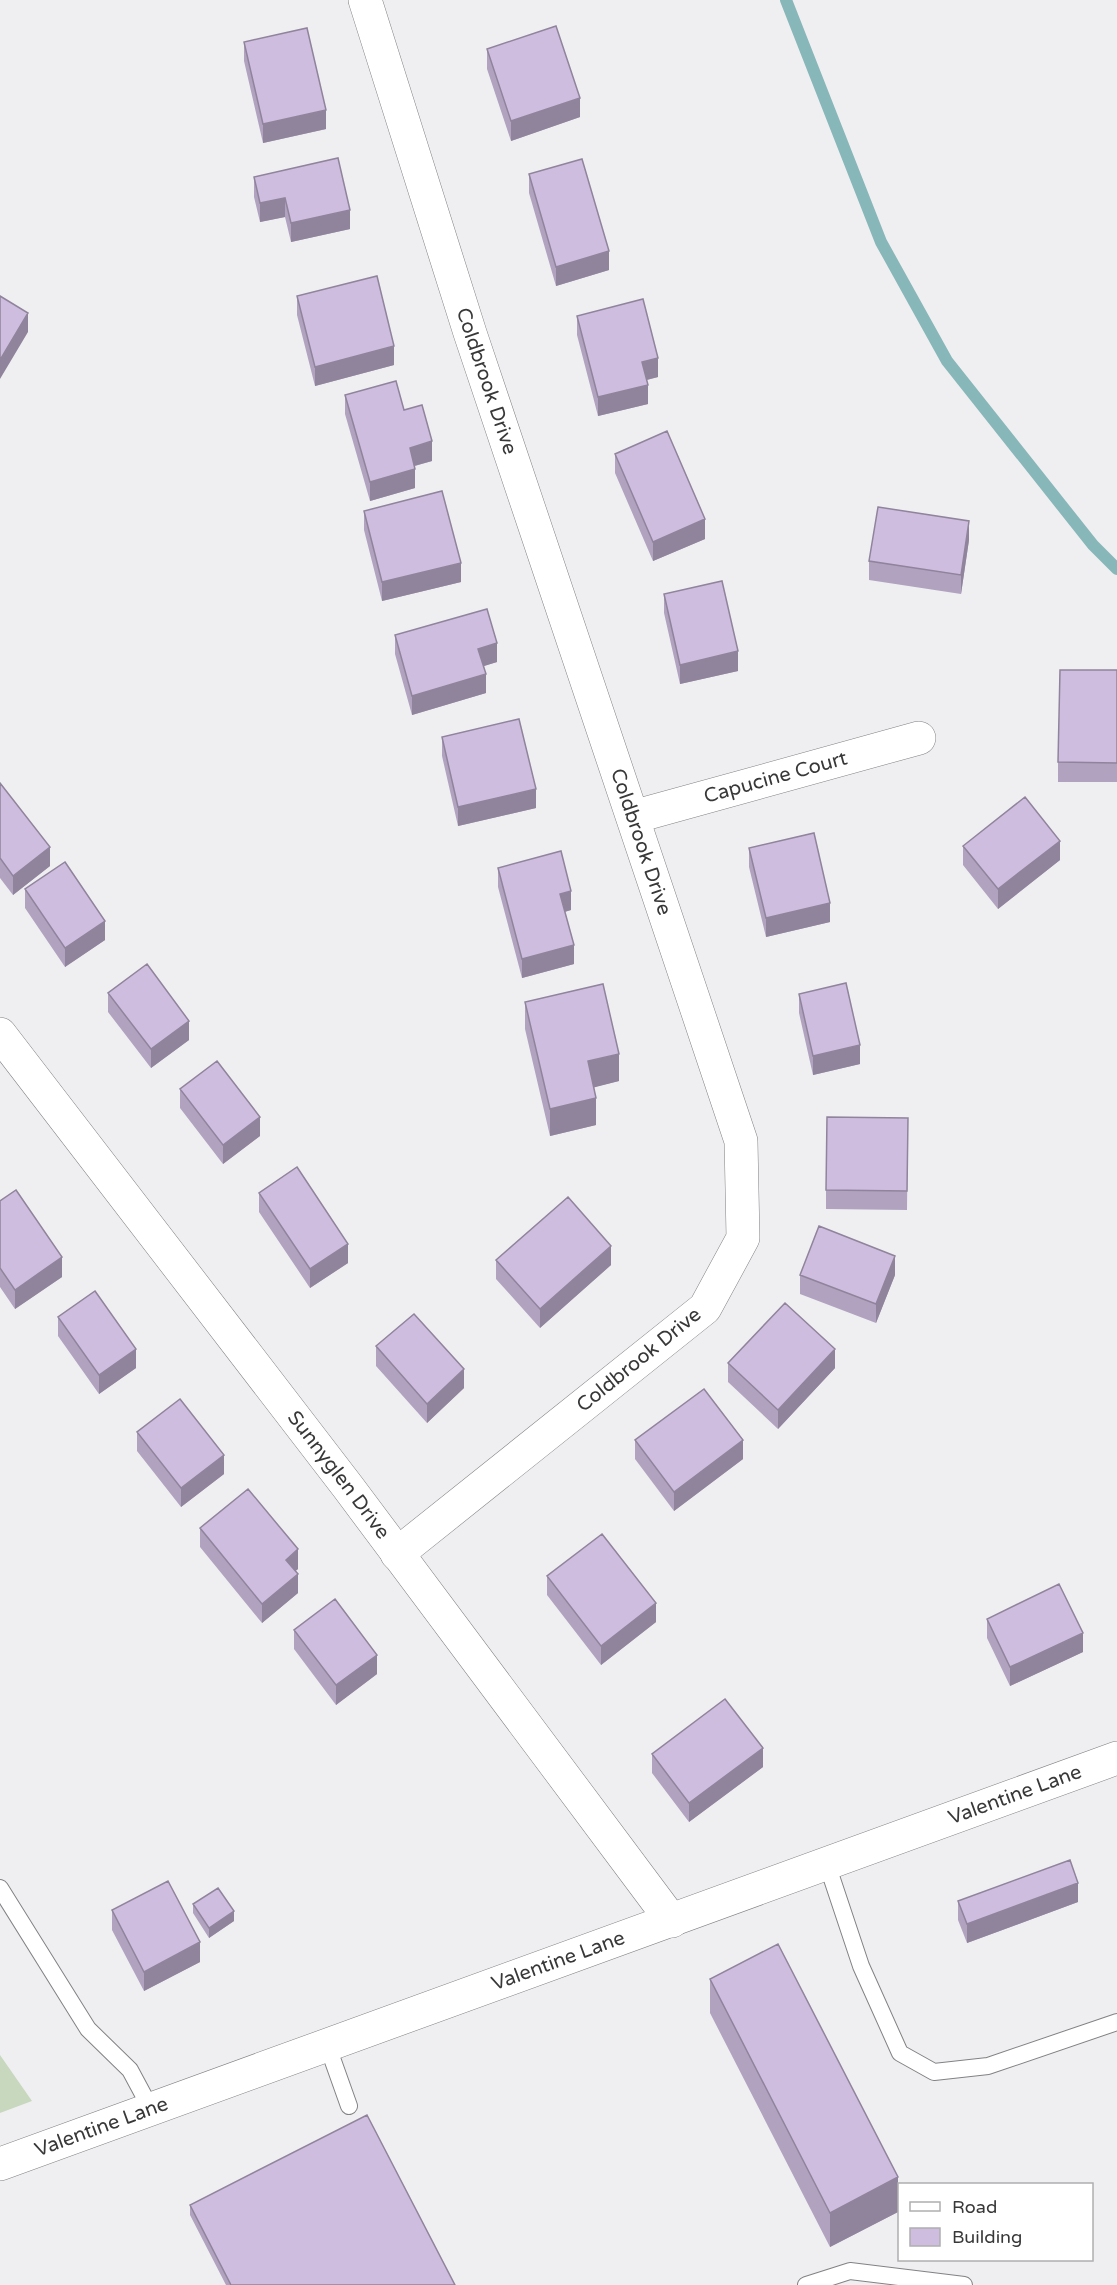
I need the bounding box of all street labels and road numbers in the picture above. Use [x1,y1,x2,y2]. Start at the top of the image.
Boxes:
street label: Coldbrook Drive [451,305,522,458]
street label: Capucine Court [701,746,850,809]
street label: Coldbrook Drive [605,766,676,918]
street label: Coldbrook Drive [572,1303,706,1417]
street label: Sunnyglen Drive [282,1406,395,1544]
street label: Valentine Lane [945,1760,1085,1830]
street label: Valentine Lane [488,1926,628,1996]
street label: Valentine Lane [32,2092,171,2162]

